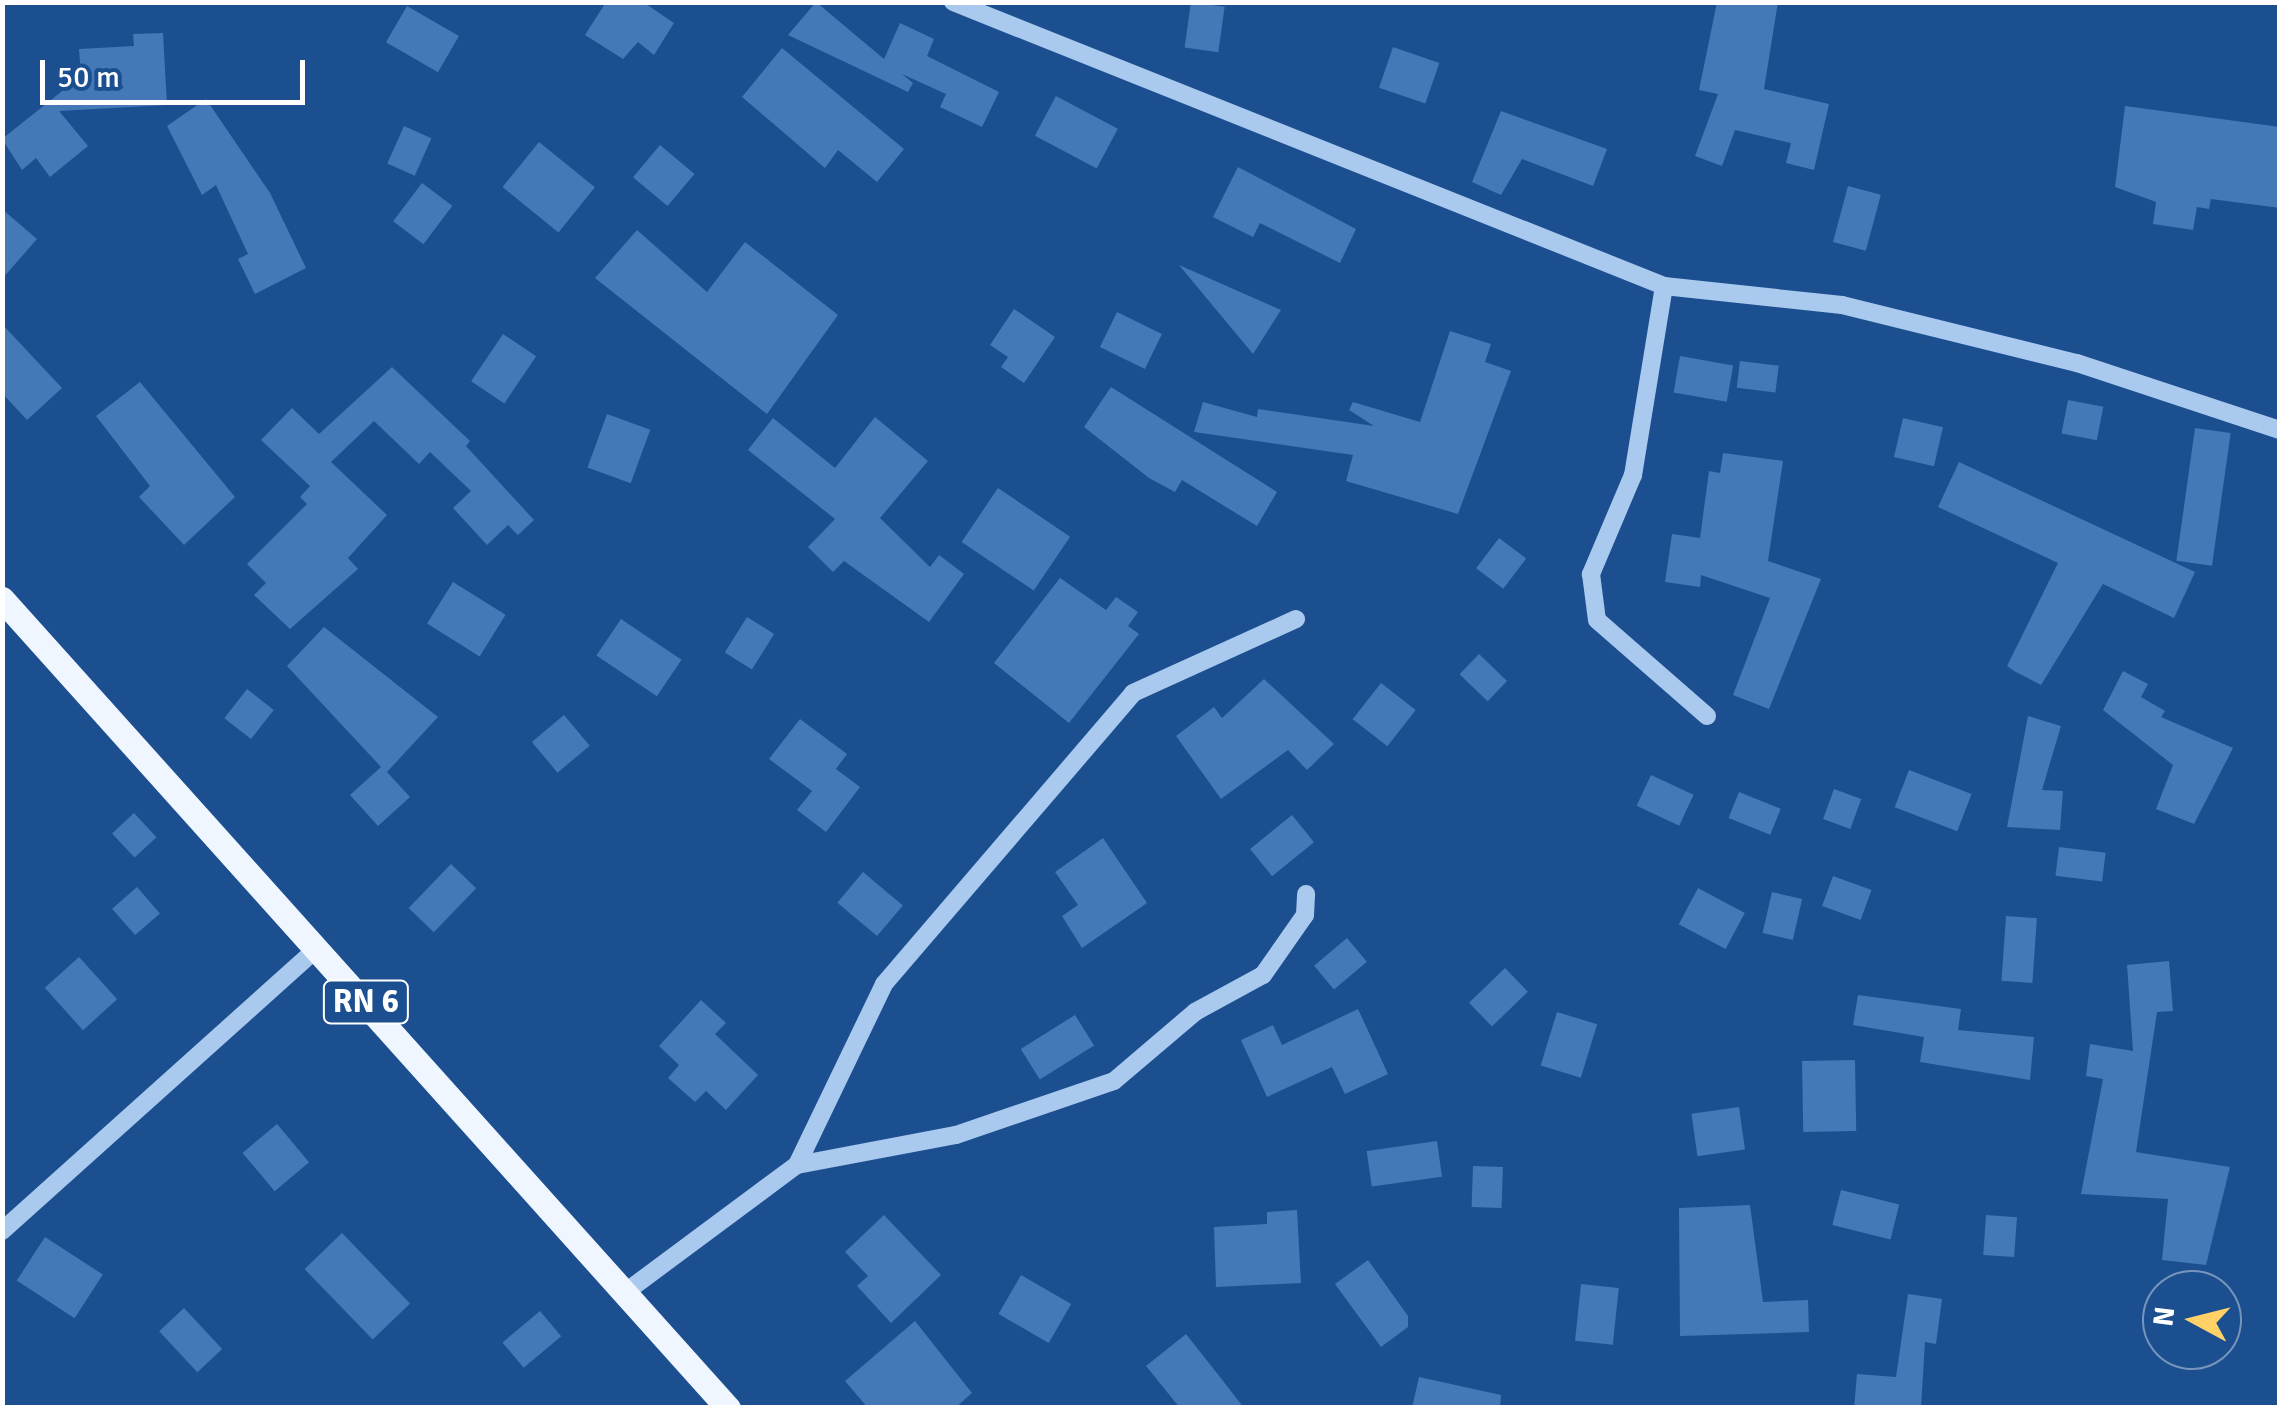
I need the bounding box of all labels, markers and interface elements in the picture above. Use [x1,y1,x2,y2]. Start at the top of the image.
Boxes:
scale bar [45,40,310,102]
text: 50 m [57,59,120,96]
road number: RN 6 [321,975,411,1029]
north arrow [2142,1270,2242,1370]
text: N [2146,1305,2182,1328]

